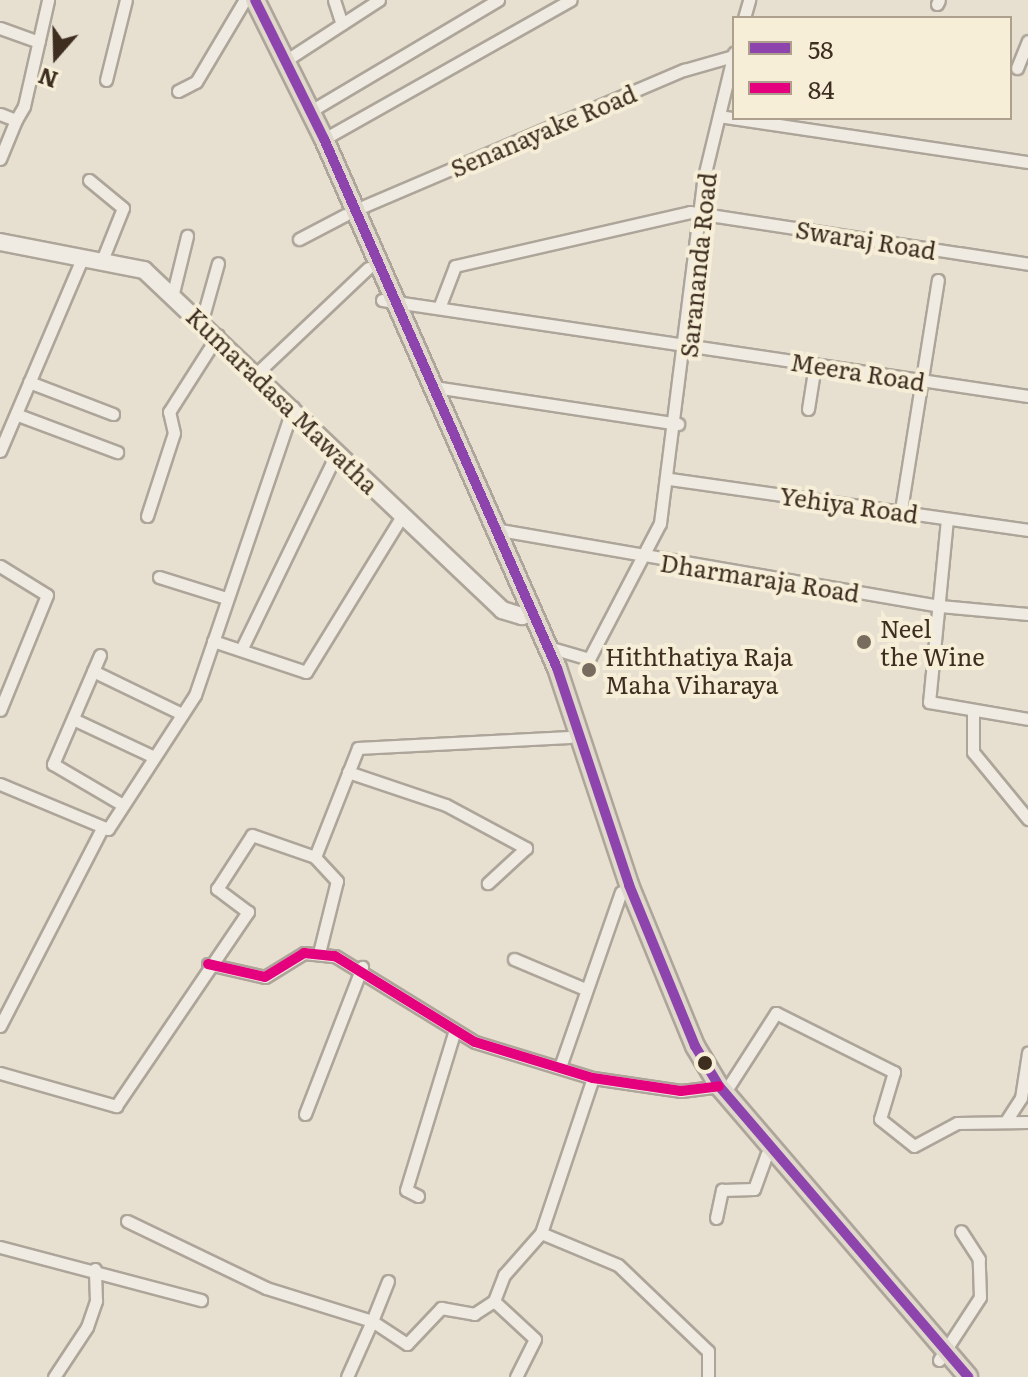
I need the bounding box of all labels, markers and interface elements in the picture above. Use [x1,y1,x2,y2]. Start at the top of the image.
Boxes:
north arrow [16,16,96,96]
legend [732,16,1012,120]
text: 58 [808,31,833,66]
text: N [33,60,62,98]
text: 84 [808,71,834,106]
street label: Senanayake Road [446,78,640,182]
street label: Sarananda Road [673,171,721,359]
street label: Swaraj Road [794,214,938,264]
street label: Kumaradasa Mawatha [181,301,385,499]
street label: Meera Road [789,346,927,396]
street label: Yehiya Road [778,480,920,528]
street label: Dharmaraja Road [658,547,862,607]
place label: Neel the Wine [880,614,985,670]
marker: Neel the Wine [855,633,873,651]
place label: Hiththatiya Raja Maha Viharaya [605,642,793,698]
marker: Hiththatiya Raja Maha Viharaya [580,661,598,679]
unlabelled marker [697,1055,713,1071]

